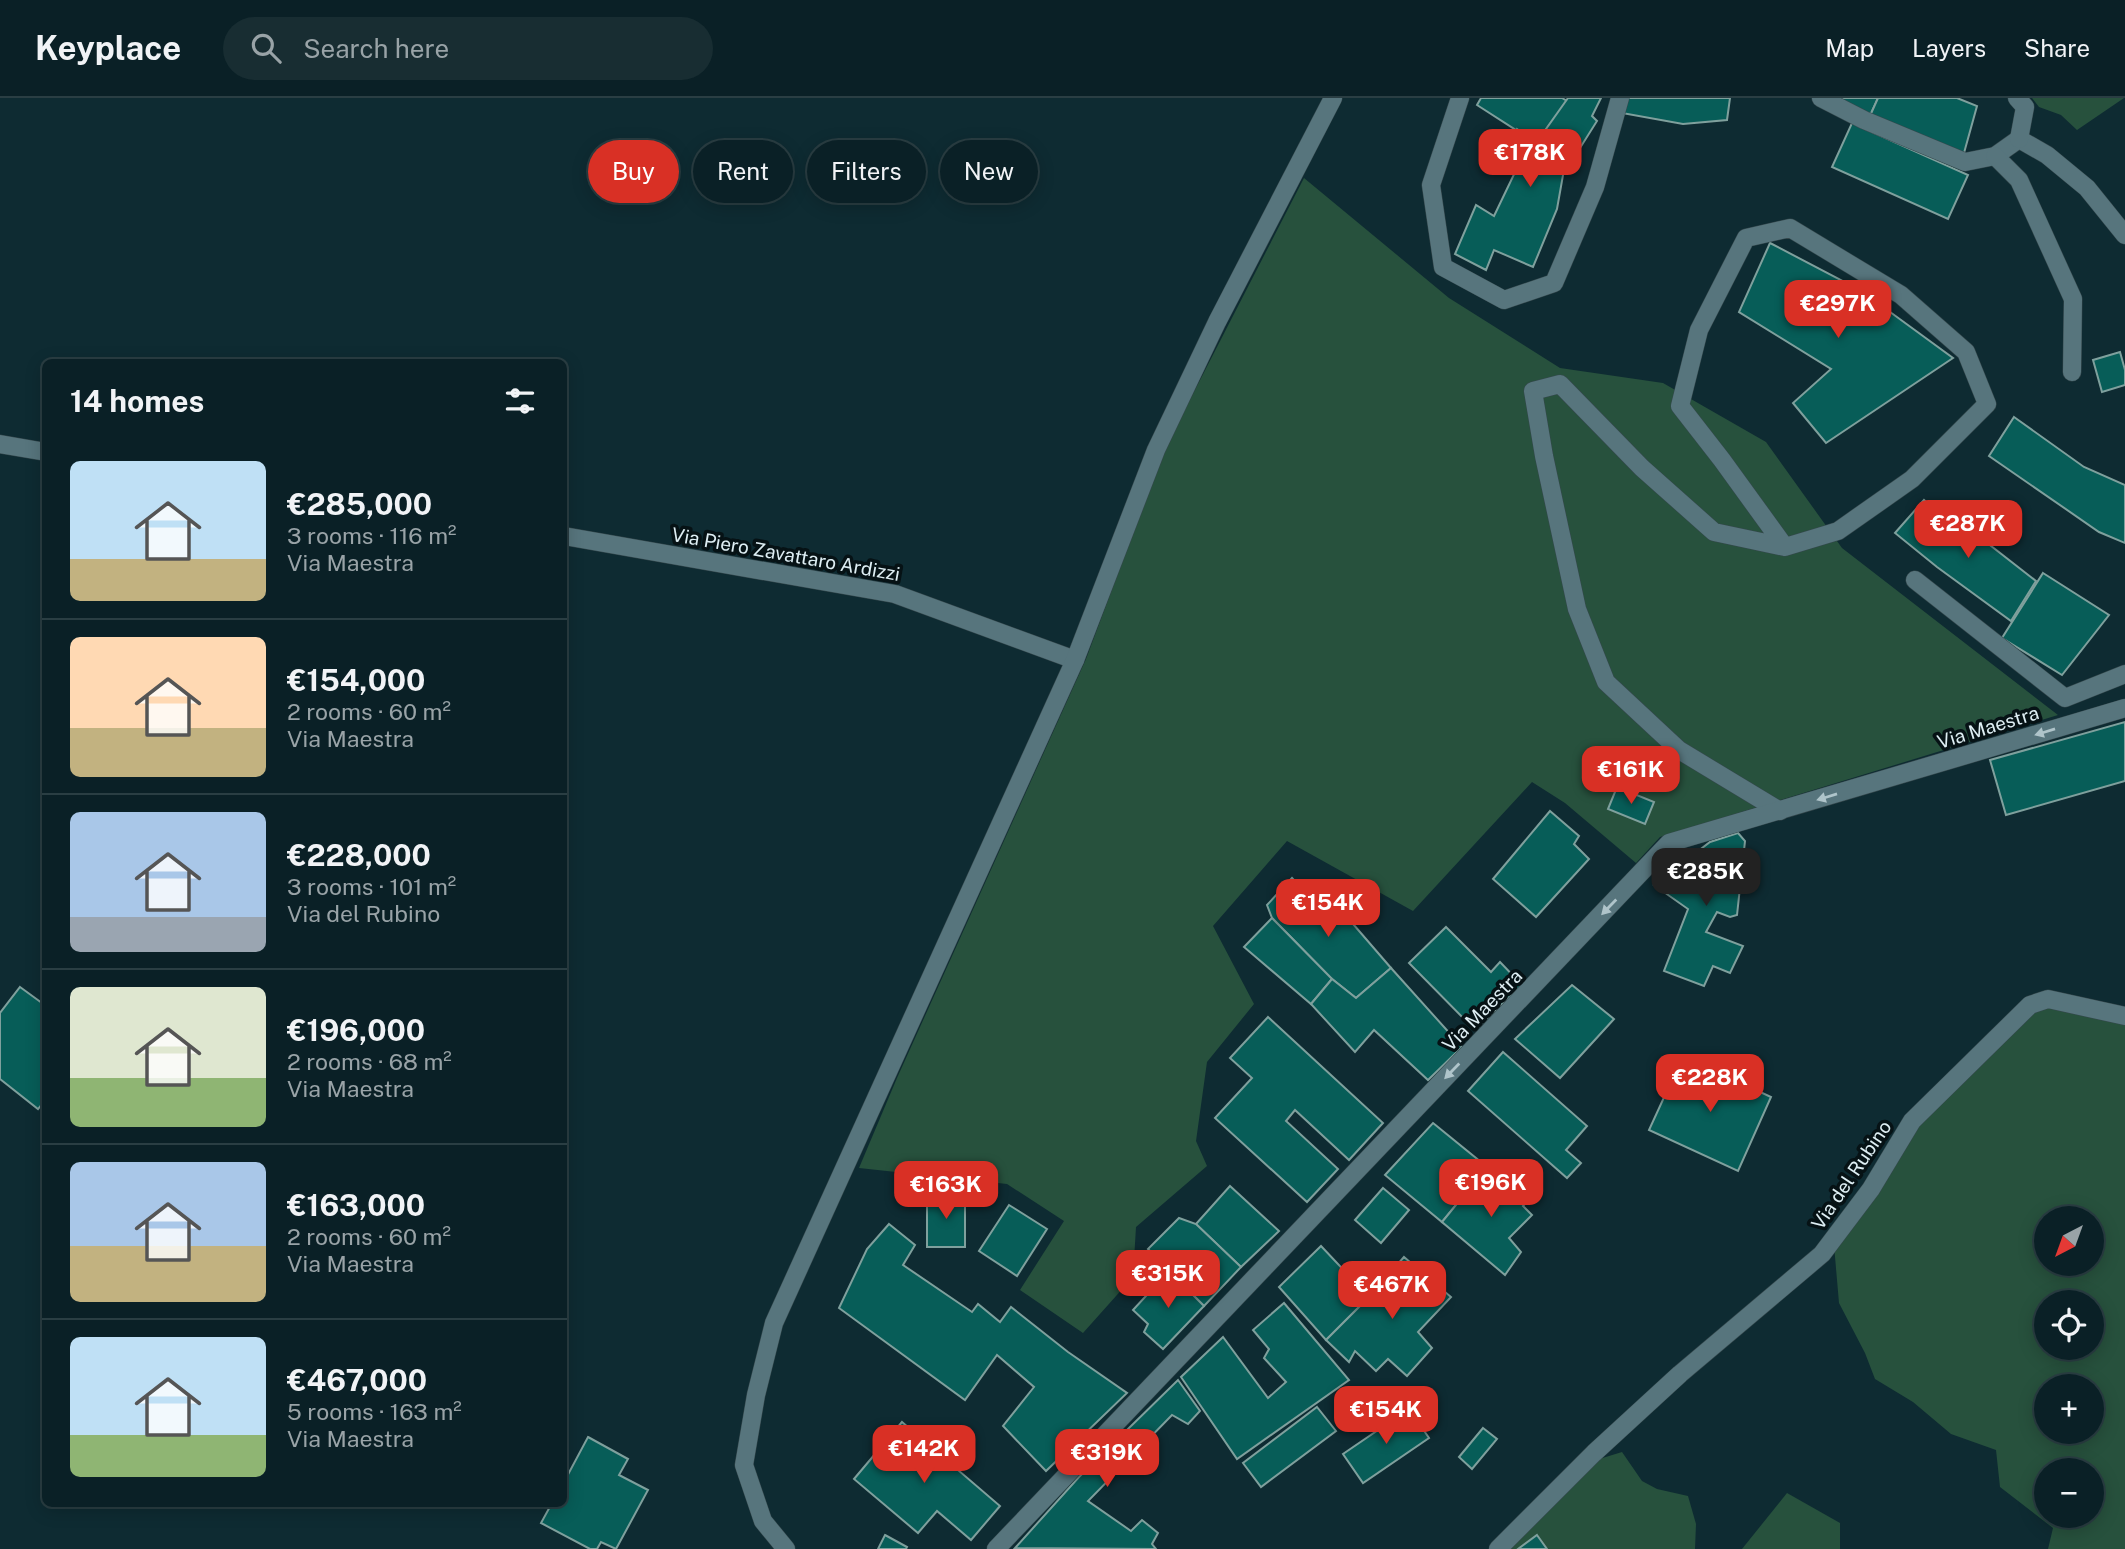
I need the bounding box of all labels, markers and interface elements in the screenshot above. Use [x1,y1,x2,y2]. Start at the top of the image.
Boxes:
search box [223,17,713,80]
text: Keyplace [35,29,181,67]
icon: search [247,29,285,67]
text: Search here [303,33,449,64]
text: Map [1825,34,1874,62]
text: Layers [1912,34,1986,62]
text: Share [2024,34,2090,62]
pin: €178K [1481,130,1579,189]
text: €178K [1495,138,1565,165]
chip: Buy [588,140,679,203]
chip: Rent [693,140,793,203]
chip: Filters [807,140,926,203]
chip: New [940,140,1038,203]
pin: €297K [1789,280,1887,340]
text: €297K [1800,289,1876,316]
icon: filters [501,382,539,420]
text: 14 homes [70,383,204,419]
text: €285,000 [287,486,432,522]
icon: home [126,489,210,573]
pin: €287K [1919,500,2017,560]
text: €287K [1930,509,2006,536]
text: 3 rooms · 116 m² [287,522,457,549]
street label: Via Piero Zavattaro Ardizzi [670,523,902,585]
text: Via Maestra [287,549,414,576]
text: €154,000 [287,662,425,698]
icon: home [126,665,210,749]
text: 2 rooms · 60 m² [287,698,451,725]
street label: Via Maestra [1935,701,2041,753]
text: Via Maestra [287,725,414,752]
one-way arrow [2034,727,2055,737]
pin: €161K [1582,746,1680,806]
text: €161K [1598,755,1664,782]
one-way arrow [1816,792,1837,802]
text: €228,000 [287,837,431,873]
icon: home [126,840,210,924]
pin: €285K [1657,848,1755,908]
text: €285K [1667,857,1745,884]
text: 3 rooms · 101 m² [287,873,456,900]
pin: €154K [1279,880,1377,939]
text: €154K [1292,888,1364,915]
one-way arrow [1601,898,1617,915]
text: Via del Rubino [287,900,440,927]
street label: Via Maestra [1438,965,1526,1055]
text: €196,000 [287,1012,425,1048]
icon: home [126,1015,210,1099]
text: 2 rooms · 68 m² [287,1048,452,1075]
pin: €228K [1661,1054,1759,1114]
one-way arrow [1443,1063,1460,1080]
text: €228K [1672,1063,1748,1090]
text: Via Maestra [287,1075,414,1102]
street label: Via del Rubino [1806,1116,1896,1234]
pin: €196K [1442,1160,1540,1219]
pin: €163K [897,1162,995,1221]
text: €196K [1455,1168,1527,1195]
text: €163K [910,1170,982,1197]
text: €163,000 [287,1187,425,1223]
icon: home [126,1190,210,1274]
north arrow [2034,1206,2104,1276]
map controls [2034,1206,2104,1528]
text: 2 rooms · 60 m² [287,1223,451,1250]
text: Via Maestra [287,1250,414,1277]
pin: €315K [1119,1250,1217,1310]
text: €315K [1132,1259,1204,1286]
pin: €467K [1343,1262,1441,1321]
text: €467K [1354,1270,1430,1297]
button: locate [2034,1290,2104,1360]
text: €467,000 [287,1362,427,1398]
icon: home [126,1365,210,1449]
button: + [2034,1374,2104,1444]
pin: €154K [1337,1386,1435,1446]
text: €154K [1350,1395,1422,1422]
text: 5 rooms · 163 m² [287,1398,462,1425]
text: Via Maestra [287,1425,414,1452]
pin: €142K [875,1426,973,1485]
pin: €319K [1058,1430,1156,1489]
text: €142K [888,1434,960,1461]
text: €319K [1071,1438,1143,1465]
button: − [2034,1458,2104,1528]

